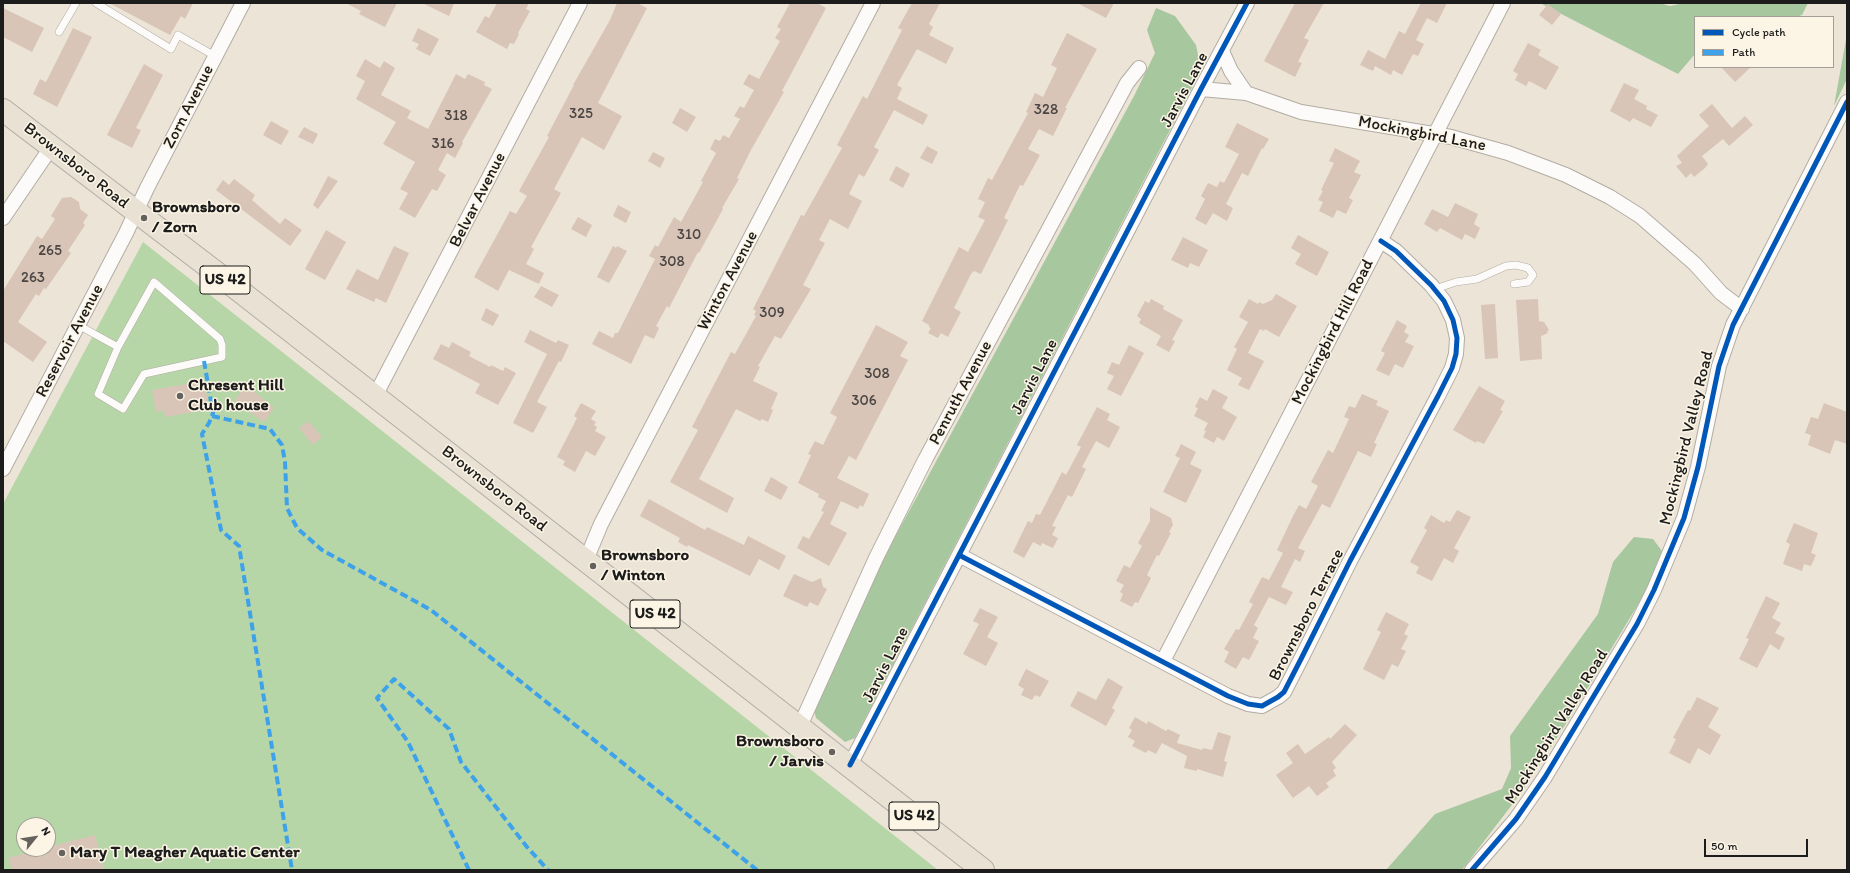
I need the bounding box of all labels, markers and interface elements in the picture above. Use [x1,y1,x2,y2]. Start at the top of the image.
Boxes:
legend [1694,16,1834,68]
text: Cycle path [1732,25,1786,39]
text: Path [1732,45,1755,59]
street label: Jarvis Lane [1157,49,1213,131]
street label: Zorn Avenue [159,62,219,152]
house number: 328 [1034,101,1058,119]
house number: 325 [569,105,593,123]
house number: 318 [444,107,468,125]
street label: Mockingbird Lane [1356,112,1488,156]
street label: Brownsboro Road [19,118,133,214]
house number: 316 [431,135,455,153]
street label: Belvar Avenue [445,149,511,251]
place label: Brownsboro / Zorn [152,198,240,238]
marker: Brownsboro / Zorn [139,213,149,223]
house number: 310 [677,226,701,244]
street label: Winton Avenue [693,228,763,334]
house number: 265 [38,242,62,260]
house number: 308 [659,253,685,271]
street label: Mockingbird Hill Road [1287,256,1379,408]
road number: US 42 [200,266,250,294]
house number: 263 [21,269,45,287]
street label: Reservoir Avenue [32,281,108,401]
house number: 309 [759,304,785,322]
street label: Jarvis Lane [1007,336,1063,418]
street label: Penruth Avenue [925,337,997,449]
street label: Mockingbird Valley Road [1655,349,1719,527]
house number: 308 [864,365,890,383]
place label: Chresent Hill Club house [188,376,284,416]
marker: Chresent Hill Club house [175,391,185,401]
house number: 306 [851,392,877,410]
street label: Brownsboro Road [437,441,551,537]
place label: Brownsboro / Winton [601,546,689,586]
street label: Brownsboro Terrace [1265,546,1349,684]
marker: Brownsboro / Winton [588,561,598,571]
road number: US 42 [630,600,680,628]
street label: Jarvis Lane [858,624,914,706]
street label: Mockingbird Valley Road [1501,646,1613,808]
place label: Brownsboro / Jarvis [736,732,824,772]
marker: Brownsboro / Jarvis [827,747,837,757]
road number: US 42 [889,802,939,830]
north arrow [16,817,56,857]
text: N [38,825,53,838]
scale bar [1706,831,1810,857]
text: 50 m [1711,839,1737,853]
place label: Mary T Meagher Aquatic Center [70,843,300,863]
marker: Mary T Meagher Aquatic Center [57,848,67,858]

